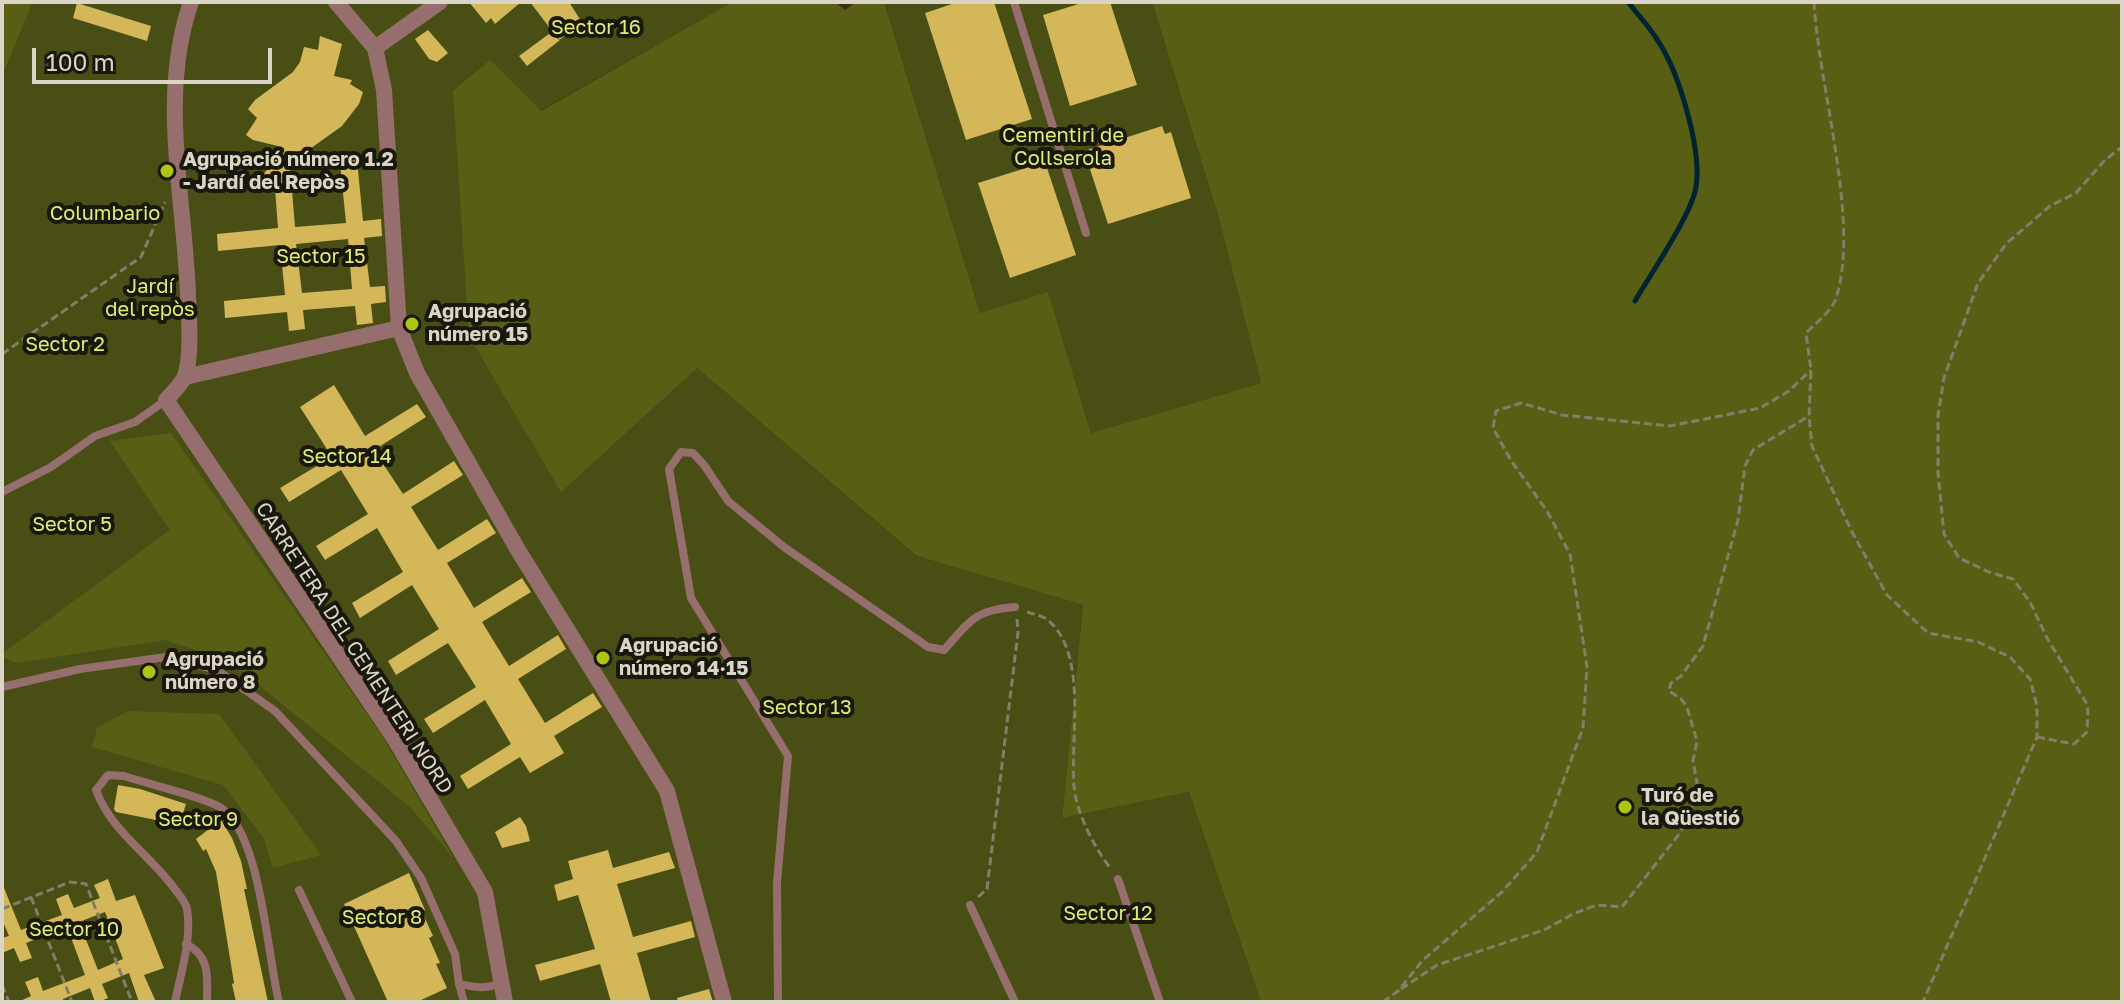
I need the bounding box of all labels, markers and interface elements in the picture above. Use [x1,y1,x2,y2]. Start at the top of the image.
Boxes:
park label: Sector 16 [551,16,641,40]
scale bar [36,32,276,82]
text: 100 m [46,47,115,76]
park label: Cementiri de Collserola [1002,124,1124,171]
place label: Agrupació número 1.2 - Jardí del Repòs [183,148,394,195]
marker: Agrupació número 1.2 - Jardí del Repòs [158,162,176,180]
park label: Columbario [50,202,160,226]
park label: Sector 15 [276,245,366,269]
park label: Jardí del repòs [105,275,195,322]
place label: Agrupació número 15 [428,300,528,347]
marker: Agrupació número 15 [403,315,421,333]
park label: Sector 2 [25,333,105,357]
park label: Sector 14 [302,445,392,469]
street label: CARRETERA DEL CEMENTERI NORD [251,498,457,798]
park label: Sector 5 [32,513,112,537]
place label: Agrupació número 14·15 [619,634,748,681]
place label: Agrupació número 8 [165,648,264,695]
marker: Agrupació número 14·15 [594,649,612,667]
marker: Agrupació número 8 [140,663,158,681]
park label: Sector 13 [762,696,852,720]
place label: Turó de la Qüestió [1641,784,1740,831]
marker: Turó de la Qüestió [1616,798,1634,816]
park label: Sector 9 [158,808,238,832]
park label: Sector 12 [1063,902,1153,926]
park label: Sector 8 [342,906,422,930]
park label: Sector 10 [29,918,119,942]

